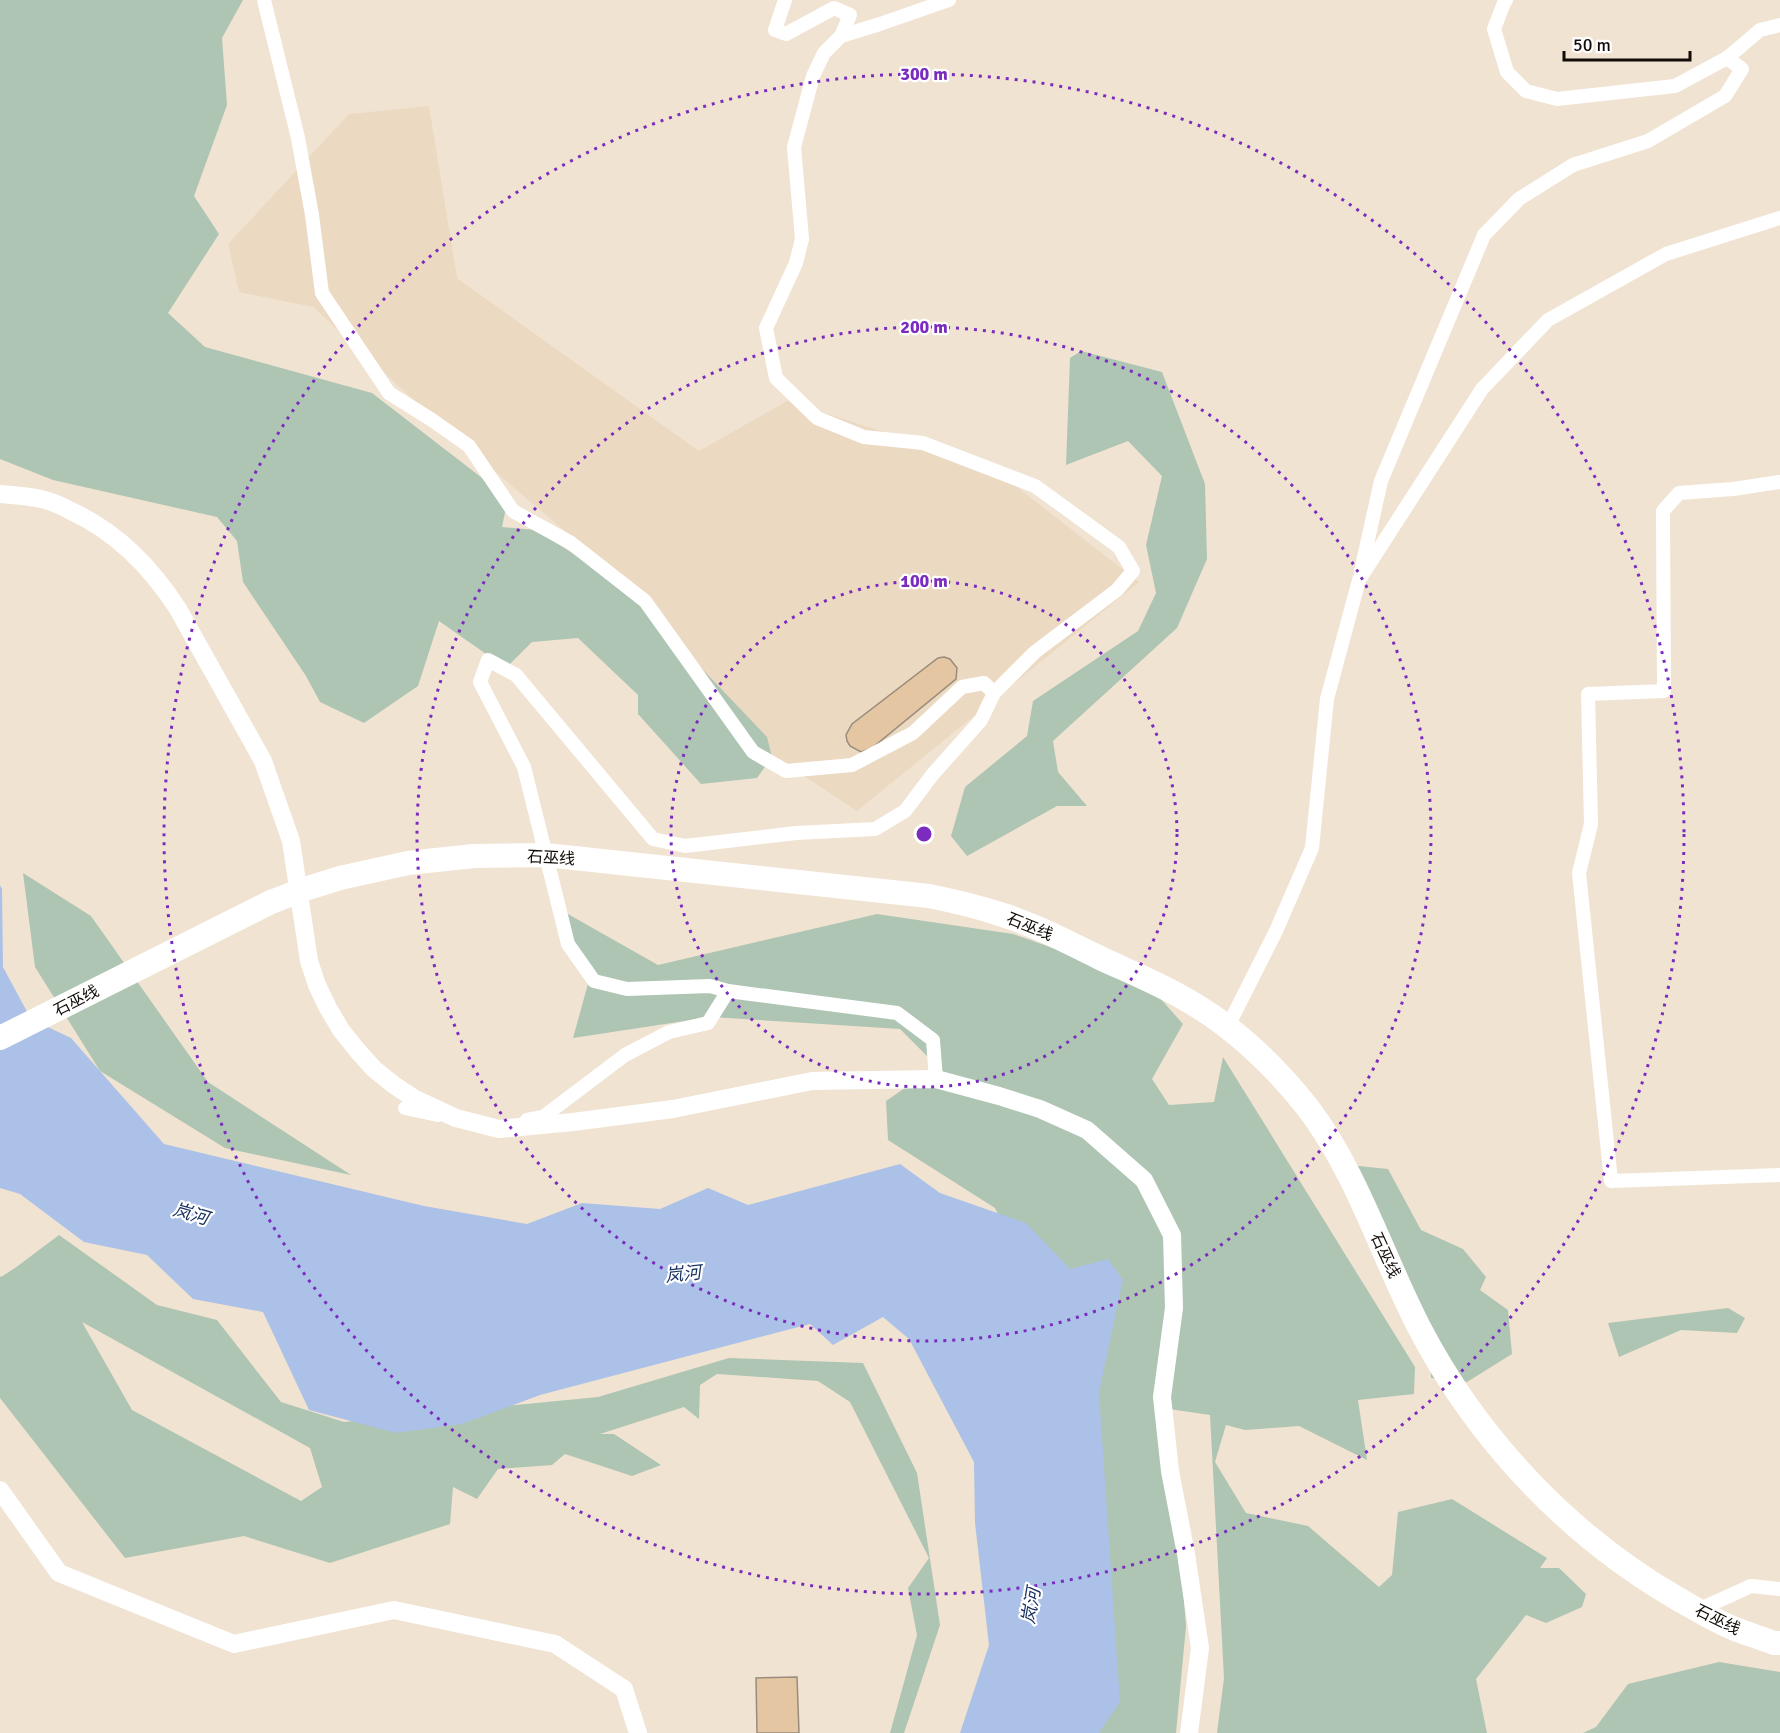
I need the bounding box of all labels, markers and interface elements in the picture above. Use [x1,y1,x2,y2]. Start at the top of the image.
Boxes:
scale bar [1564,24,1690,62]
text: 50 m [1573,34,1611,56]
text: 300 m [900,63,948,85]
text: 200 m [900,316,948,338]
text: 100 m [900,570,948,592]
centre of rings [914,824,934,844]
street label: 石巫线 [526,847,575,869]
street label: 石巫线 [1004,909,1056,945]
street label: 石巫线 [51,981,102,1021]
water label: 岚河 [171,1198,214,1230]
street label: 石巫线 [1366,1229,1404,1281]
water label: 岚河 [664,1261,705,1287]
water label: 岚河 [1017,1583,1045,1626]
street label: 石巫线 [1692,1600,1744,1639]

